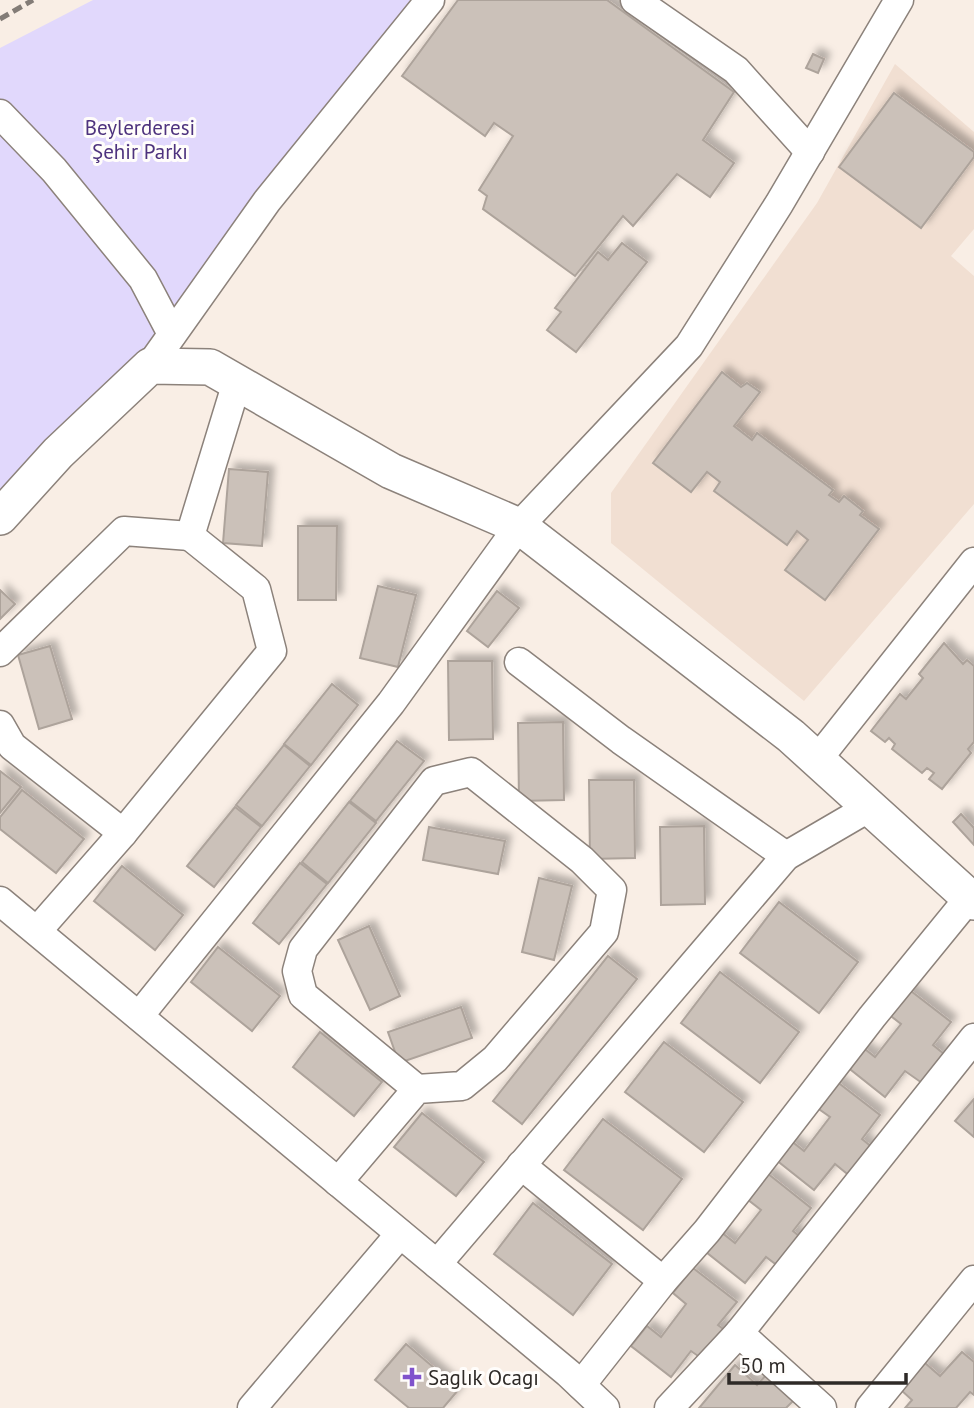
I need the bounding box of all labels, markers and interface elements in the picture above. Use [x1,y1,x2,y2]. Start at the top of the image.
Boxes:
park label: Beylerderesi Şehir Parkı [85,114,195,165]
scale bar [729,1342,906,1386]
text: 50 m [740,1352,786,1379]
place label: Saglık Ocagı [428,1364,539,1391]
marker: Saglık Ocagı [402,1367,422,1387]

